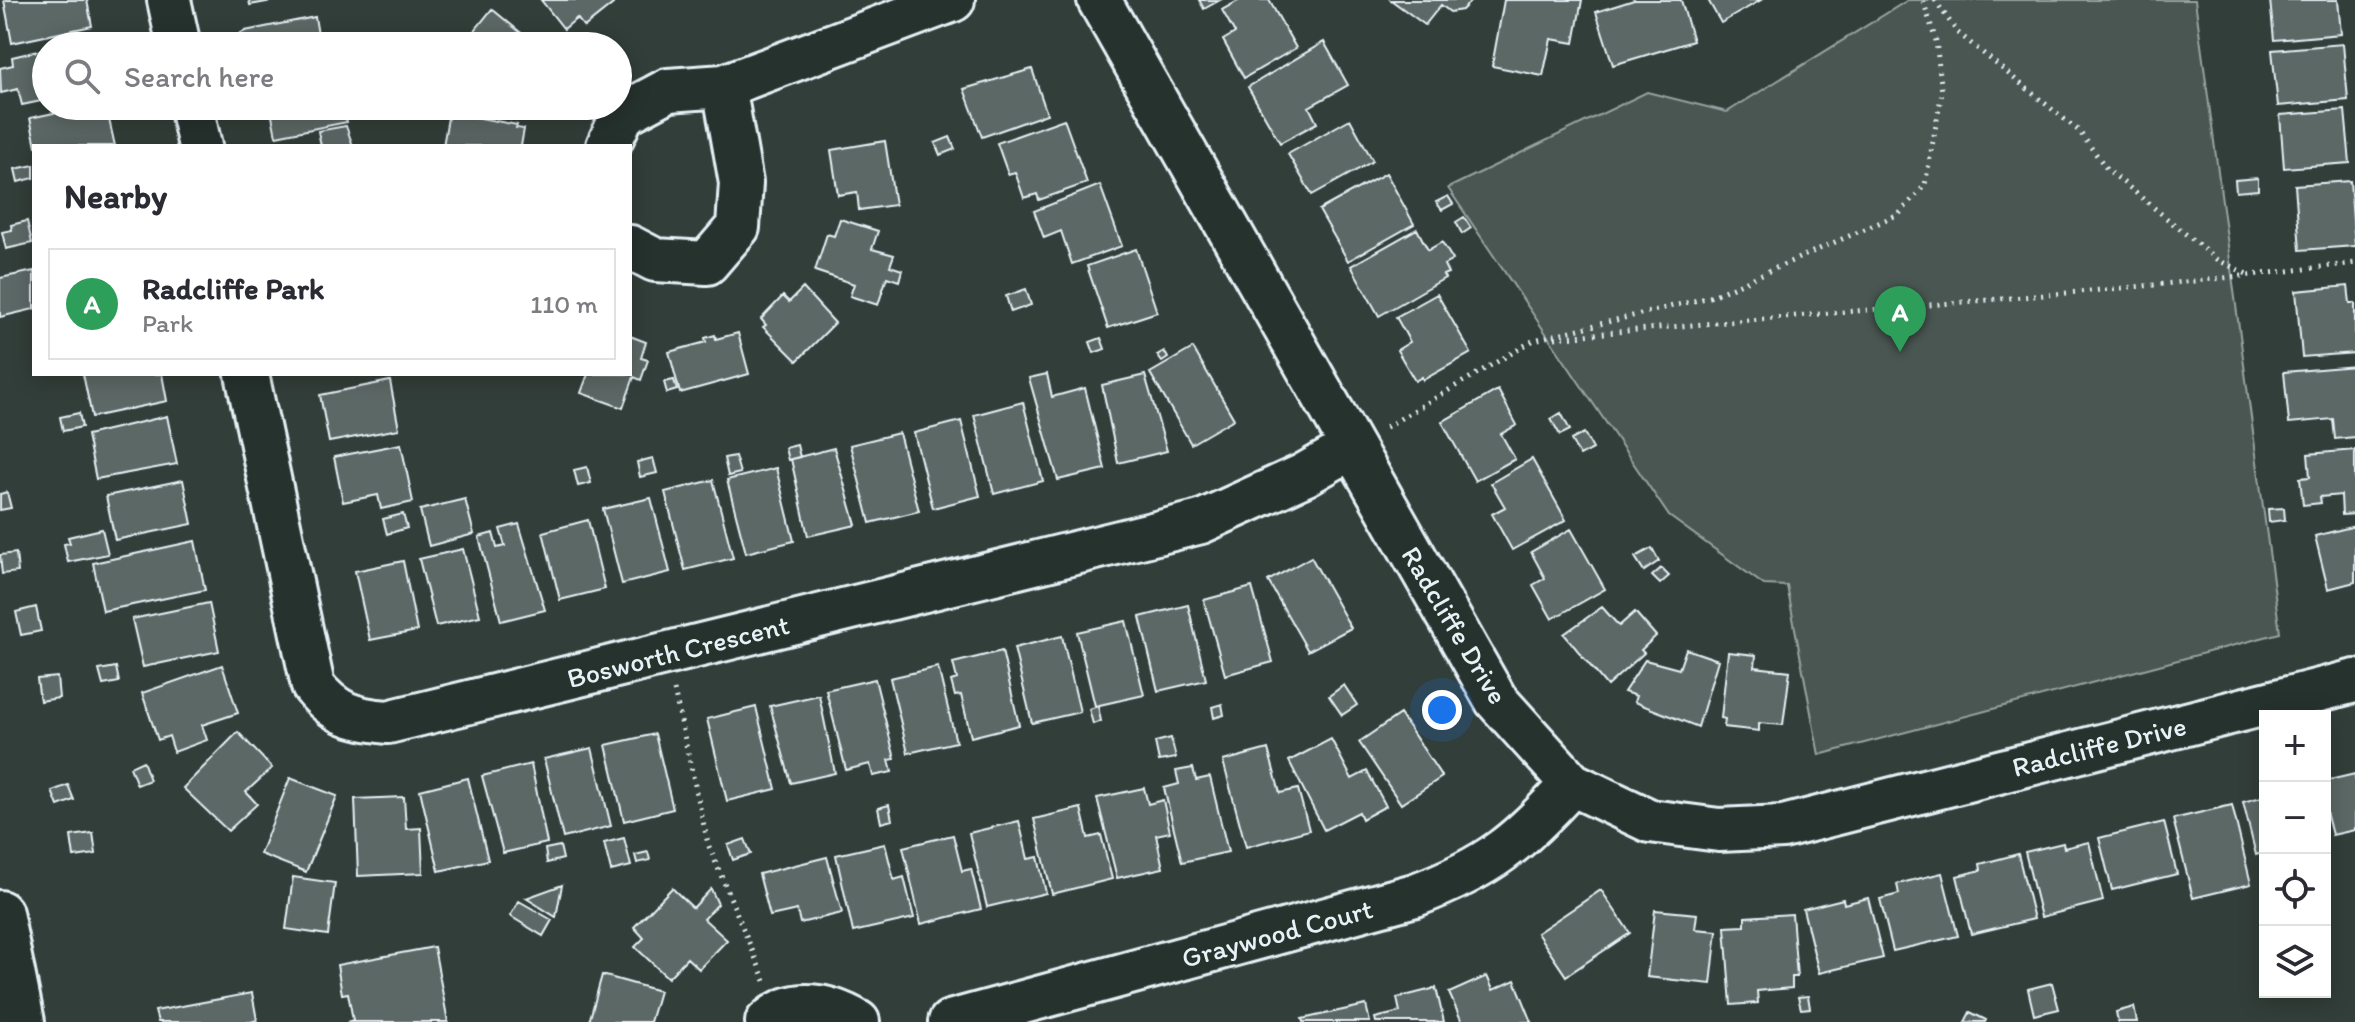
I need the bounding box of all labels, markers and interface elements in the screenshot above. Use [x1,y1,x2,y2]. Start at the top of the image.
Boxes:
search box [32,32,632,120]
icon: search [60,54,104,98]
text: Search here [124,58,274,95]
text: Nearby [64,176,167,217]
text: Radcliffe Park [142,270,324,307]
pin: A [1874,286,1926,352]
text: A [84,288,100,320]
text: 110 m [530,288,598,320]
text: Park [142,307,193,339]
street label: Radcliffe Drive [1395,540,1515,710]
street label: Bosworth Crescent [563,607,793,695]
your location [1422,690,1462,730]
street label: Radcliffe Drive [2009,708,2189,784]
map controls [2259,710,2331,998]
button: + [2259,710,2331,782]
button: − [2259,782,2331,854]
button: locate [2259,854,2331,926]
street label: Graywood Court [1178,891,1376,975]
button: layers [2259,926,2331,998]

